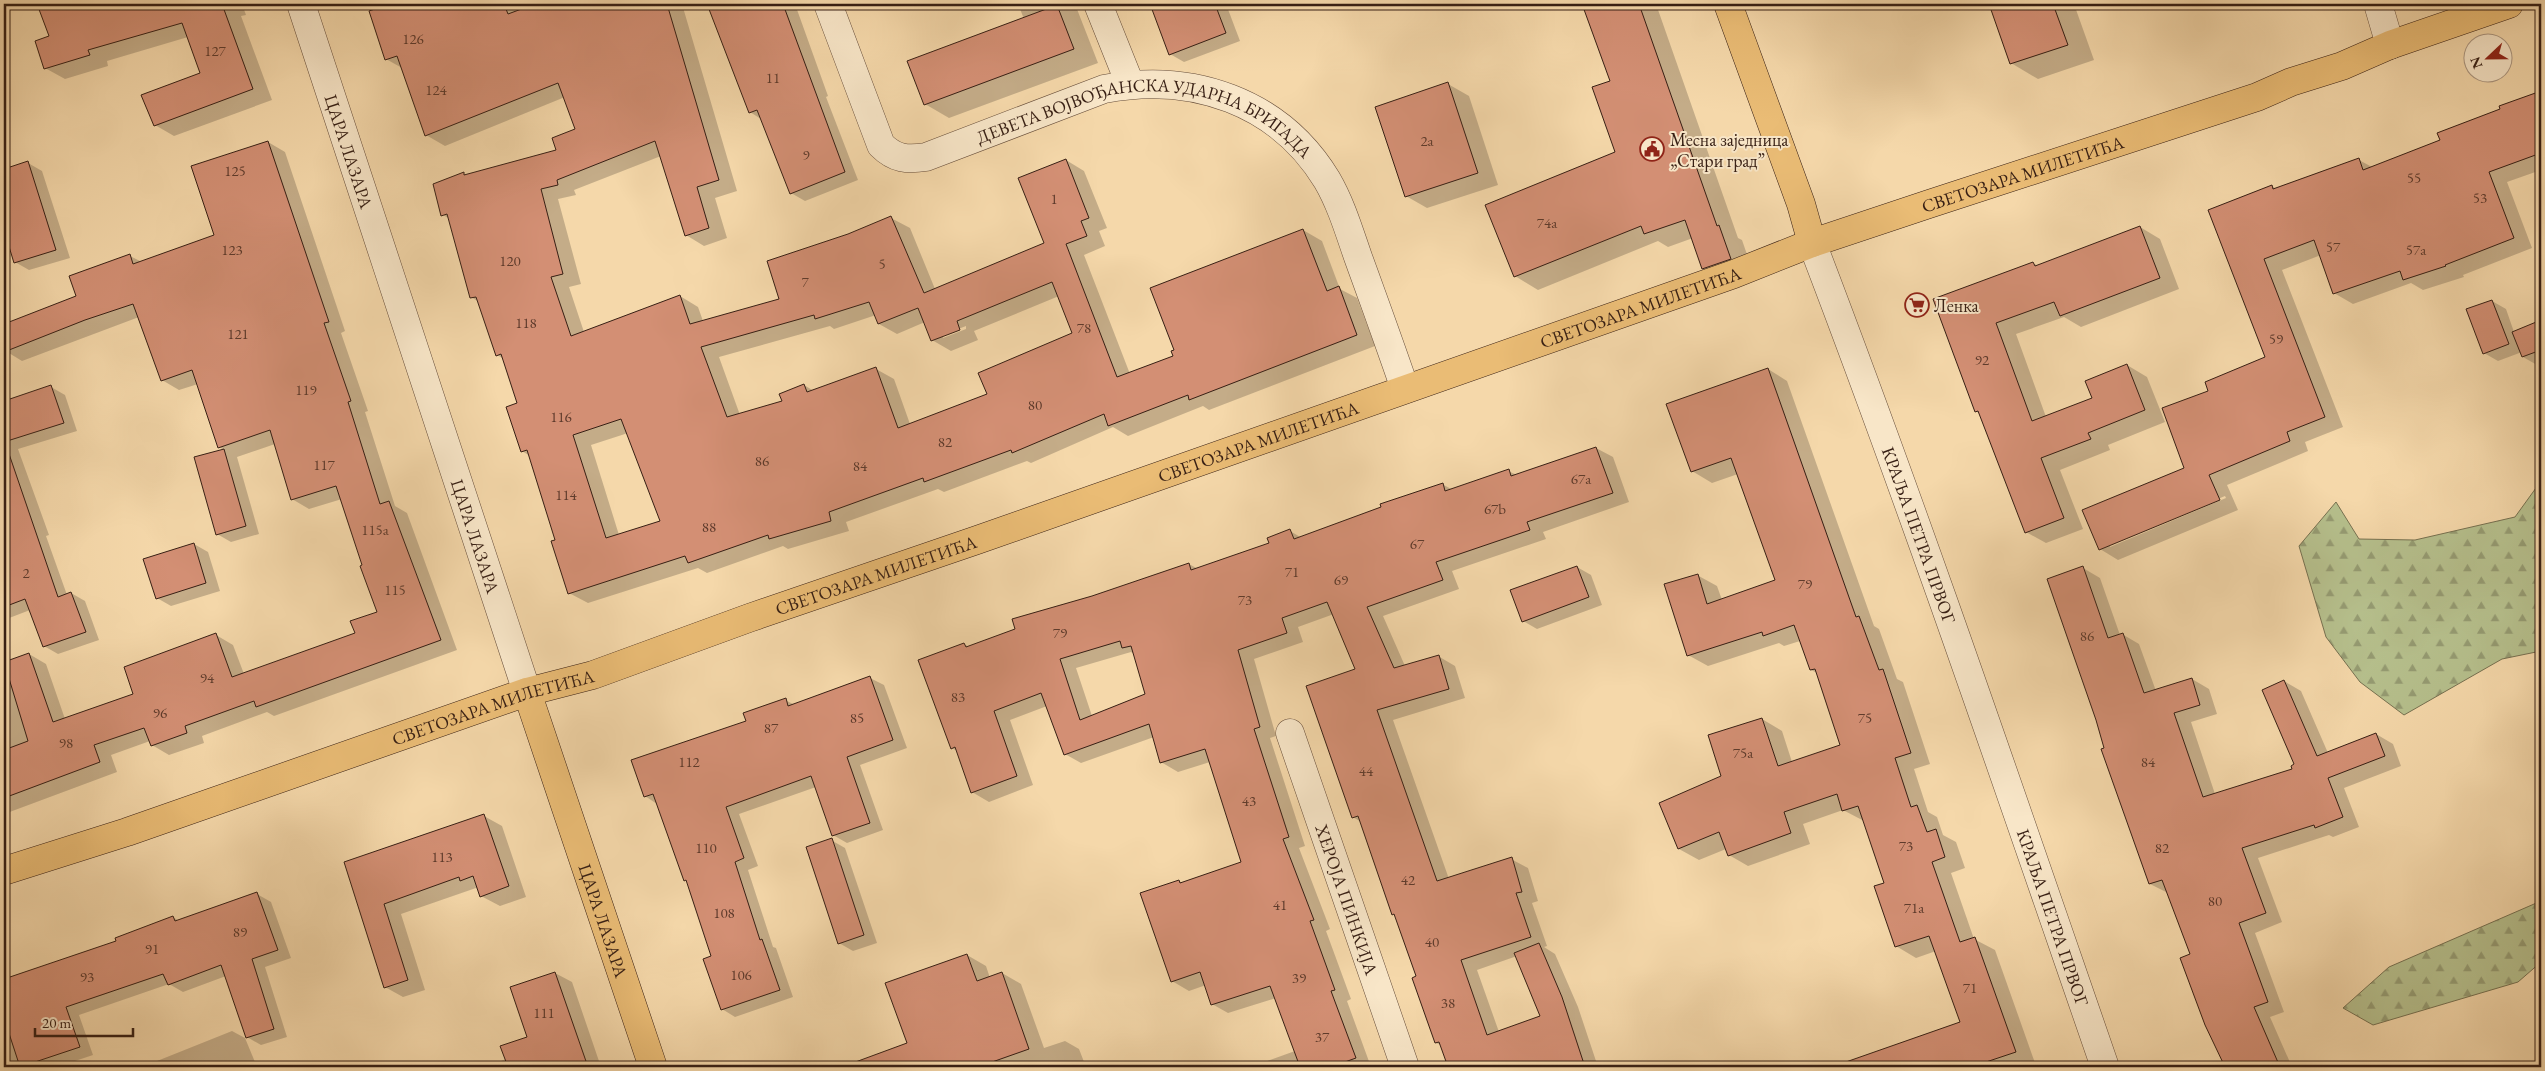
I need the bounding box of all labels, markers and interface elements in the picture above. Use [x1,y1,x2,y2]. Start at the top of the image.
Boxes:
house number: 126 [402,29,424,48]
north arrow [2462,32,2512,82]
house number: 127 [204,41,227,60]
text: N [2465,54,2486,71]
house number: 11 [766,68,780,87]
text: ДЕВЕТА ВОЈВОЂАНСКА УДАРНА БРИГАДА [973,73,1318,163]
house number: 124 [425,80,448,99]
street label: ЦАРА ЛАЗАРА [320,91,379,212]
place label: Месна заједница „Стари град” [1670,128,1789,172]
street label: СВЕТОЗАРА МИЛЕТИЋА [1918,130,2127,217]
street label: ДЕВЕТА ВОЈВОЂАНСКА УДАРНА БРИГАДА [960,131,1322,171]
house number: 2a [1420,131,1434,150]
public building icon: Месна заједница „Стари град” [1639,136,1665,162]
house number: 9 [802,145,810,164]
house number: 125 [224,161,246,180]
house number: 55 [2407,168,2421,187]
house number: 53 [2473,188,2487,207]
house number: 1 [1050,189,1058,208]
house number: 74a [1537,213,1557,232]
house number: 57 [2326,237,2341,256]
house number: 123 [221,240,243,259]
house number: 57a [2406,240,2426,259]
house number: 120 [499,251,521,270]
house number: 5 [878,254,886,273]
street label: СВЕТОЗАРА МИЛЕТИЋА [1537,261,1745,353]
house number: 7 [801,272,809,291]
supermarket icon: Ленка [1904,292,1930,318]
place label: Ленка [1934,294,1980,317]
house number: 118 [515,313,537,332]
house number: 78 [1077,318,1091,337]
house number: 121 [227,324,249,343]
house number: 59 [2269,329,2283,348]
house number: 92 [1975,350,1990,369]
house number: 119 [295,380,317,399]
house number: 80 [1028,395,1042,414]
street label: СВЕТОЗАРА МИЛЕТИЋА [1155,395,1362,487]
house number: 116 [550,407,572,426]
house number: 82 [938,432,953,451]
street label: КРАЉА ПЕТРА ПРВОГ [1877,444,1962,627]
house number: 86 [755,451,769,470]
house number: 117 [313,455,336,474]
house number: 84 [853,456,868,475]
house number: 67a [1571,469,1591,488]
street label: ЦАРА ЛАЗАРА [446,476,505,596]
house number: 114 [555,485,578,504]
house number: 67b [1484,499,1506,518]
house number: 88 [702,517,716,536]
house number: 115a [361,520,389,539]
street label: СВЕТОЗАРА МИЛЕТИЋА [772,529,980,620]
house number: 67 [1410,534,1425,553]
house number: 71 [1285,562,1299,581]
house number: 2 [22,563,30,582]
house number: 69 [1334,570,1348,589]
house number: 79 [1798,574,1812,593]
house number: 115 [384,580,406,599]
house number: 73 [1238,590,1252,609]
house number: 79 [1053,623,1067,642]
house number: 86 [2080,626,2094,645]
street label: СВЕТОЗАРА МИЛЕТИЋА [389,664,597,750]
house number: 94 [200,668,215,687]
house number: 83 [951,687,965,706]
house number: 96 [153,703,167,722]
house number: 85 [850,708,864,727]
house number: 75 [1858,708,1872,727]
house number: 87 [764,718,779,737]
house number: 98 [59,733,73,752]
house number: 75a [1733,743,1753,762]
house number: 112 [678,752,701,771]
house number: 84 [2141,752,2156,771]
house number: 44 [1359,761,1374,780]
house number: 43 [1242,791,1256,810]
street label: ХЕРОЈА ПИНКИЈА [1310,820,1384,978]
street label: КРАЉА ПЕТРА ПРВОГ [2012,826,2095,1009]
house number: 73 [1899,836,1913,855]
house number: 110 [695,838,717,857]
house number: 82 [2155,838,2170,857]
house number: 113 [431,847,453,866]
street label: ЦАРА ЛАЗАРА [574,861,634,981]
house number: 42 [1401,870,1416,889]
house number: 80 [2208,891,2222,910]
house number: 41 [1273,895,1287,914]
house number: 71a [1904,898,1924,917]
house number: 108 [713,903,735,922]
house number: 89 [233,922,247,941]
house number: 40 [1425,932,1439,951]
house number: 91 [145,939,159,958]
house number: 106 [730,965,752,984]
house number: 93 [80,967,94,986]
house number: 39 [1292,968,1306,987]
house number: 71 [1963,978,1977,997]
house number: 38 [1441,993,1455,1012]
house number: 111 [533,1003,555,1022]
scale bar [35,1006,132,1038]
text: 20 m [42,1013,71,1032]
house number: 37 [1315,1027,1330,1046]

